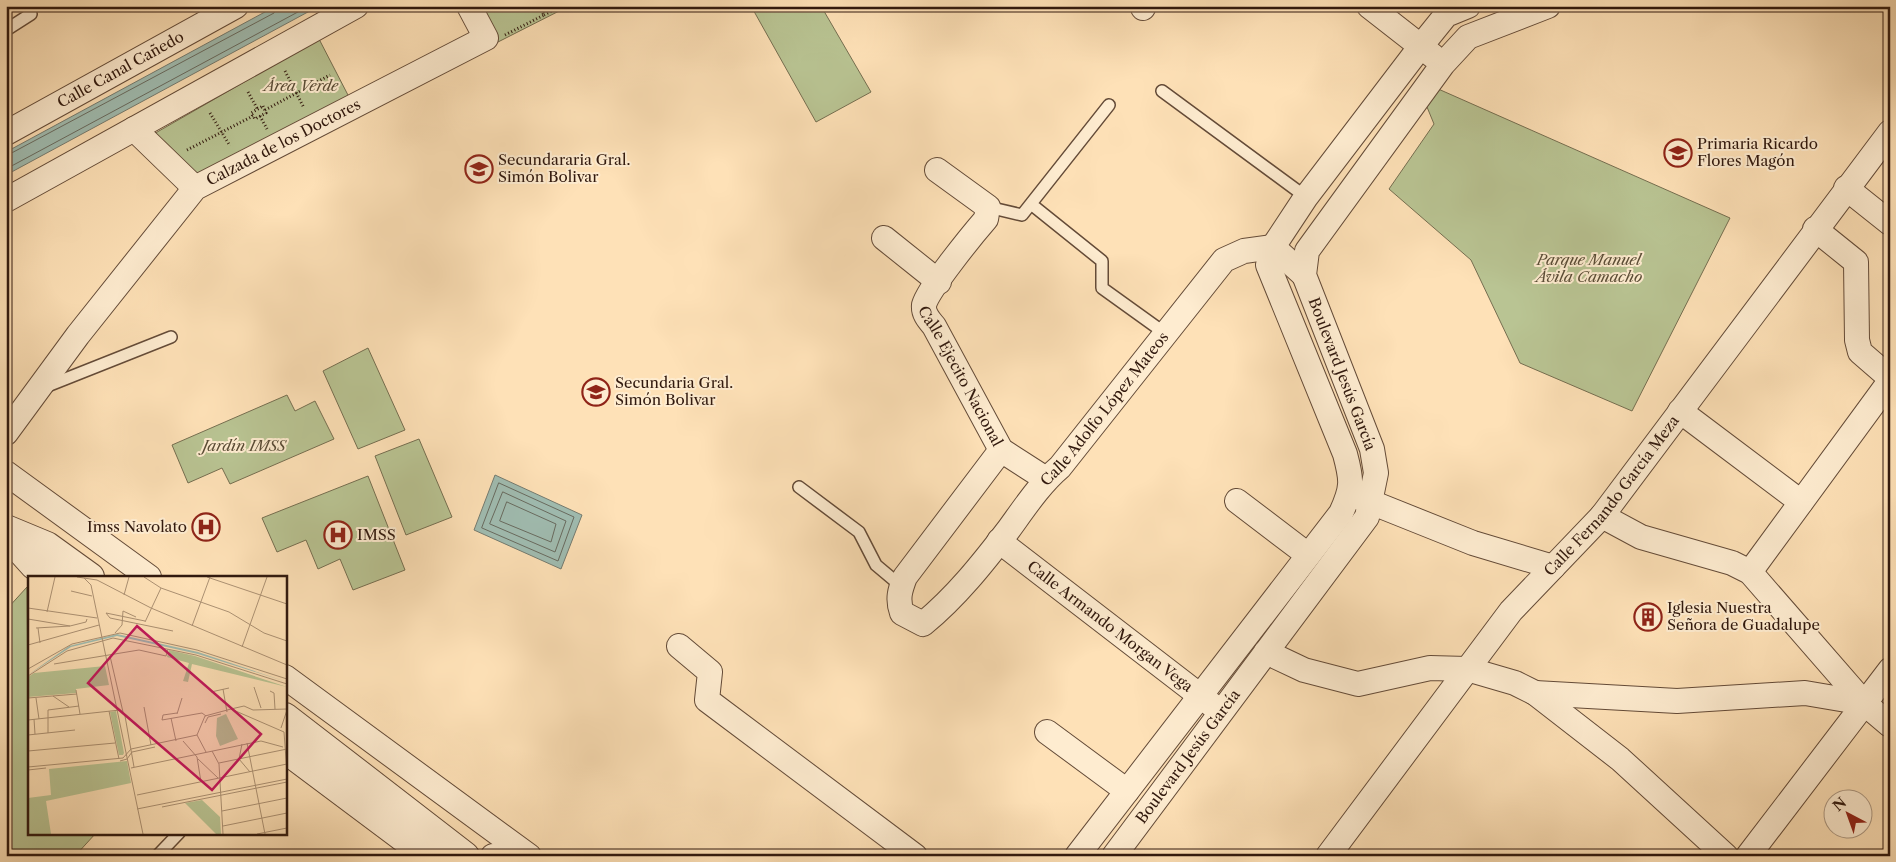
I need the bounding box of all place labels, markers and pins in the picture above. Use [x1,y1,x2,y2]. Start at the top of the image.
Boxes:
place label: Primaria Ricardo Flores Magón [1697,134,1818,170]
school or university icon: Primaria Ricardo Flores Magón [1663,138,1693,168]
place label: Secundararia Gral. Simón Bolivar [498,150,630,186]
school or university icon: Secundararia Gral. Simón Bolivar [464,154,494,184]
place label: Secundaria Gral. Simón Bolivar [615,373,733,409]
school or university icon: Secundaria Gral. Simón Bolivar [581,377,611,407]
hospital icon: Imss Navolato [191,512,221,542]
place label: Imss Navolato [87,517,187,536]
hospital icon: IMSS [323,520,353,550]
place label: IMSS [357,525,396,544]
place label: Iglesia Nuestra Señora de Guadalupe [1667,598,1820,634]
building icon: Iglesia Nuestra Señora de Guadalupe [1633,602,1663,632]

